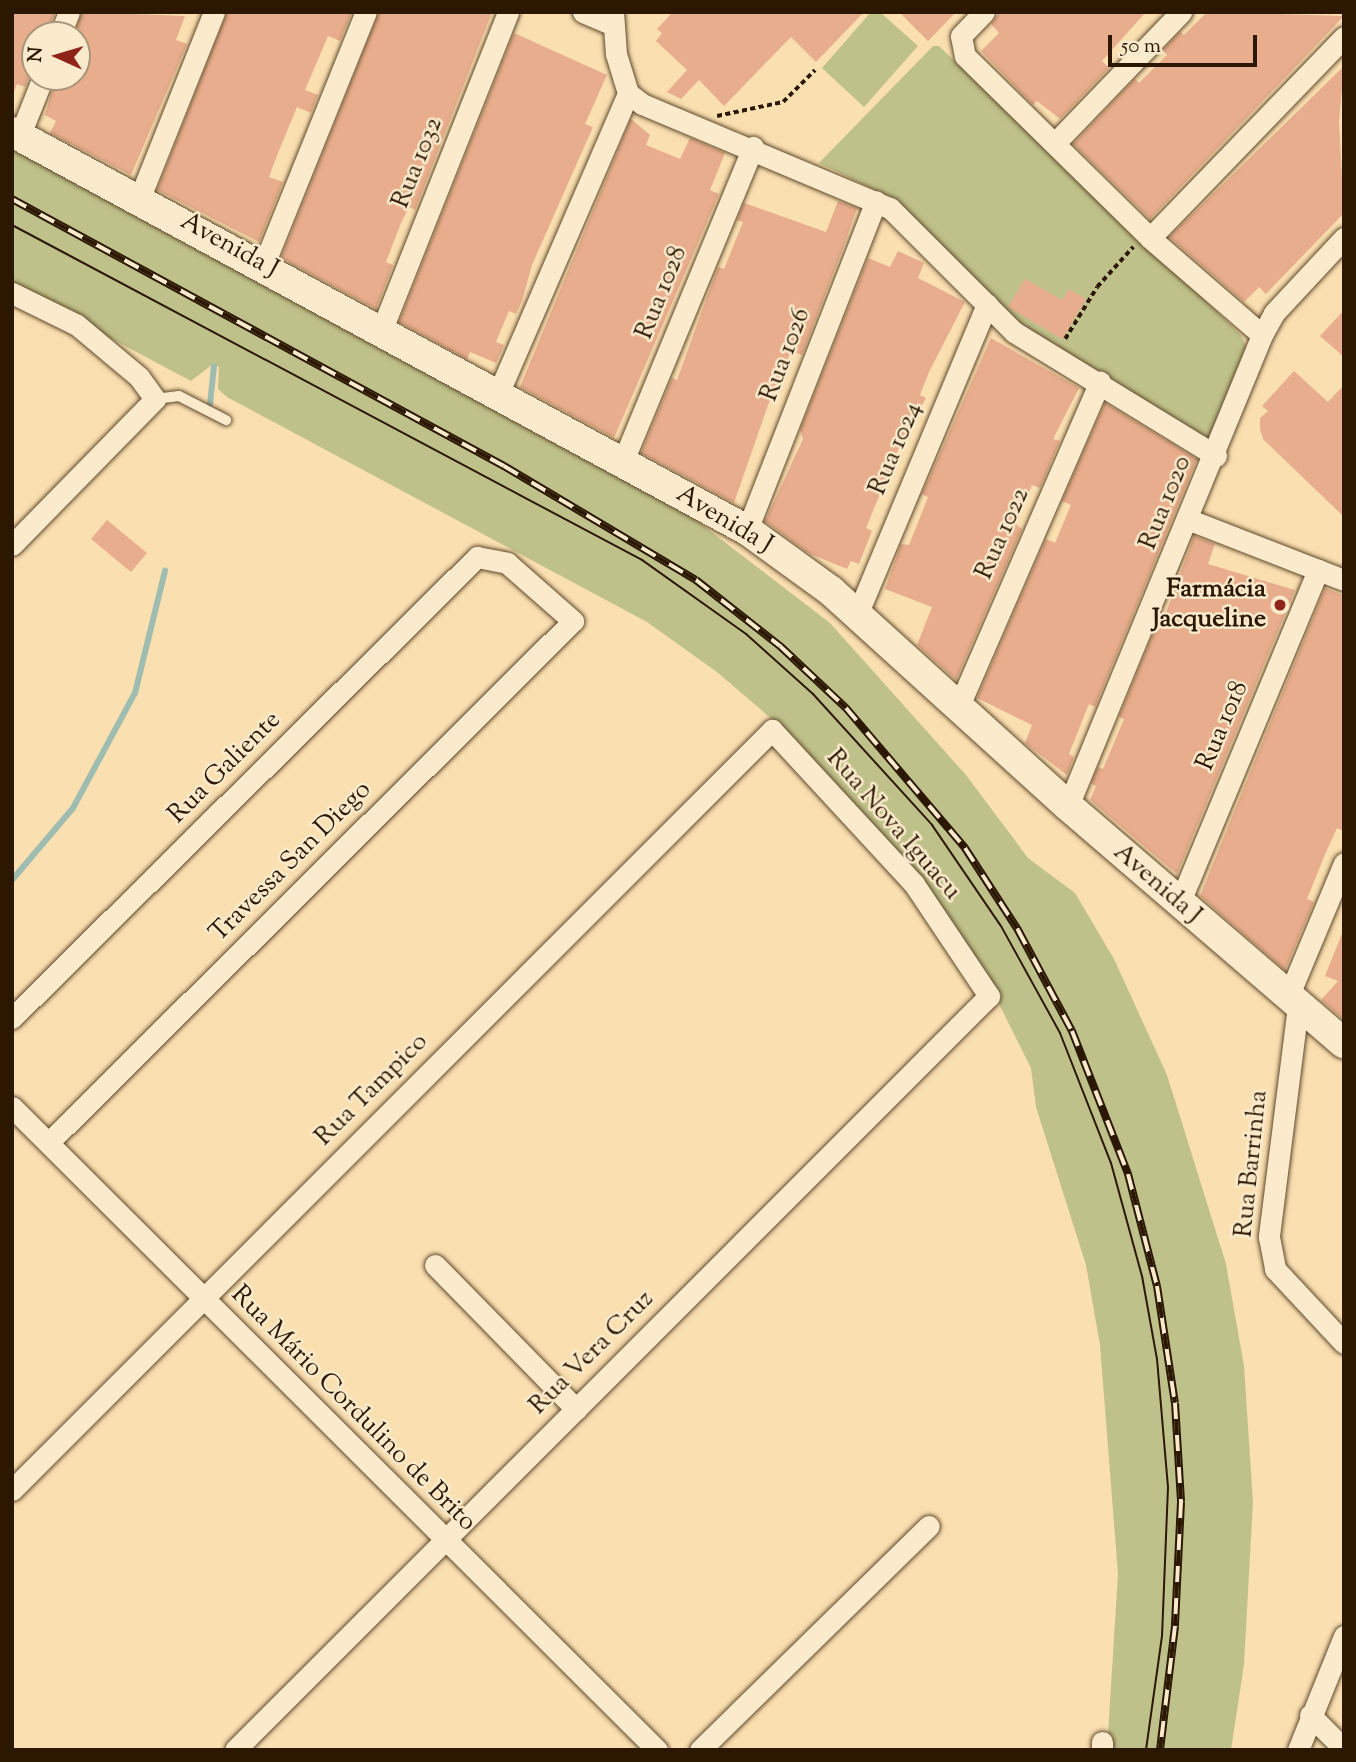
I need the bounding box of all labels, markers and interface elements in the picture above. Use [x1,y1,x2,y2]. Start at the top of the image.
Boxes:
north arrow [21,21,91,91]
scale bar [1111,21,1260,65]
text: 50 m [1121,32,1161,62]
text: N [23,46,51,63]
street label: Rua 1032 [386,113,450,213]
street label: Avenida J [175,206,283,286]
street label: Rua 1028 [629,242,695,344]
street label: Rua 1026 [754,304,818,406]
street label: Rua 1024 [863,398,929,500]
street label: Rua 1020 [1133,452,1199,554]
street label: Avenida J [670,479,778,561]
street label: Rua 1022 [969,483,1037,585]
place label: Farmácia Jacqueline [1152,574,1266,636]
marker: Farmácia Jacqueline [1272,597,1288,613]
street label: Rua 1018 [1190,676,1256,776]
street label: Rua Galiente [162,705,288,831]
street label: Rua Nova Iguacu [819,743,967,907]
street label: Travessa San Diego [204,775,378,949]
street label: Avenida J [1106,837,1208,931]
street label: Rua Tampico [309,1027,435,1153]
street label: Rua Barrinha [1229,1089,1275,1239]
street label: Rua Mário Cordulino de Brito [224,1280,482,1538]
street label: Rua Vera Cruz [523,1284,661,1422]

